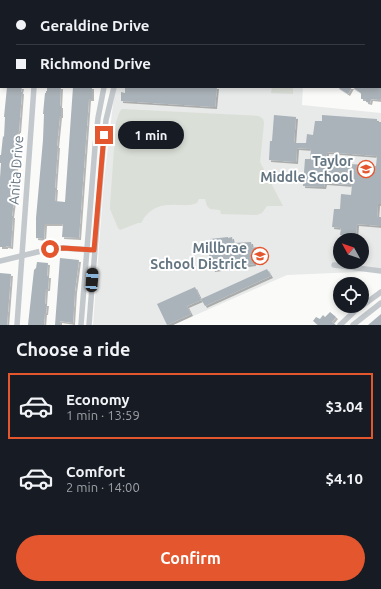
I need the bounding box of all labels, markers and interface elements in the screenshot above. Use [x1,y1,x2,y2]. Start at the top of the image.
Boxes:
text: Geraldine Drive [40,17,149,34]
text: Richmond Drive [40,55,151,72]
callout: 1 min [118,121,184,149]
route end [95,126,113,144]
text: 1 min [135,128,167,142]
street label: Anita Drive [6,135,26,205]
place label: Taylor Middle School [260,153,353,185]
school or university icon: Taylor Middle School [356,159,376,179]
north arrow [333,233,369,269]
map controls [333,233,369,313]
route start [41,240,59,258]
place label: Millbrae School District [150,240,247,272]
school or university icon: Millbrae School District [250,246,270,266]
car [85,268,99,292]
button: locate [333,277,369,313]
text: Choose a ride [16,339,130,359]
icon: car [18,388,54,424]
text: Economy [66,391,130,408]
text: $3.04 [325,398,363,415]
text: 1 min · 13:59 [66,408,140,422]
icon: car [18,460,54,496]
text: Comfort [66,463,125,480]
text: $4.10 [325,470,363,487]
text: 2 min · 14:00 [66,480,140,494]
button: Confirm [16,535,365,581]

